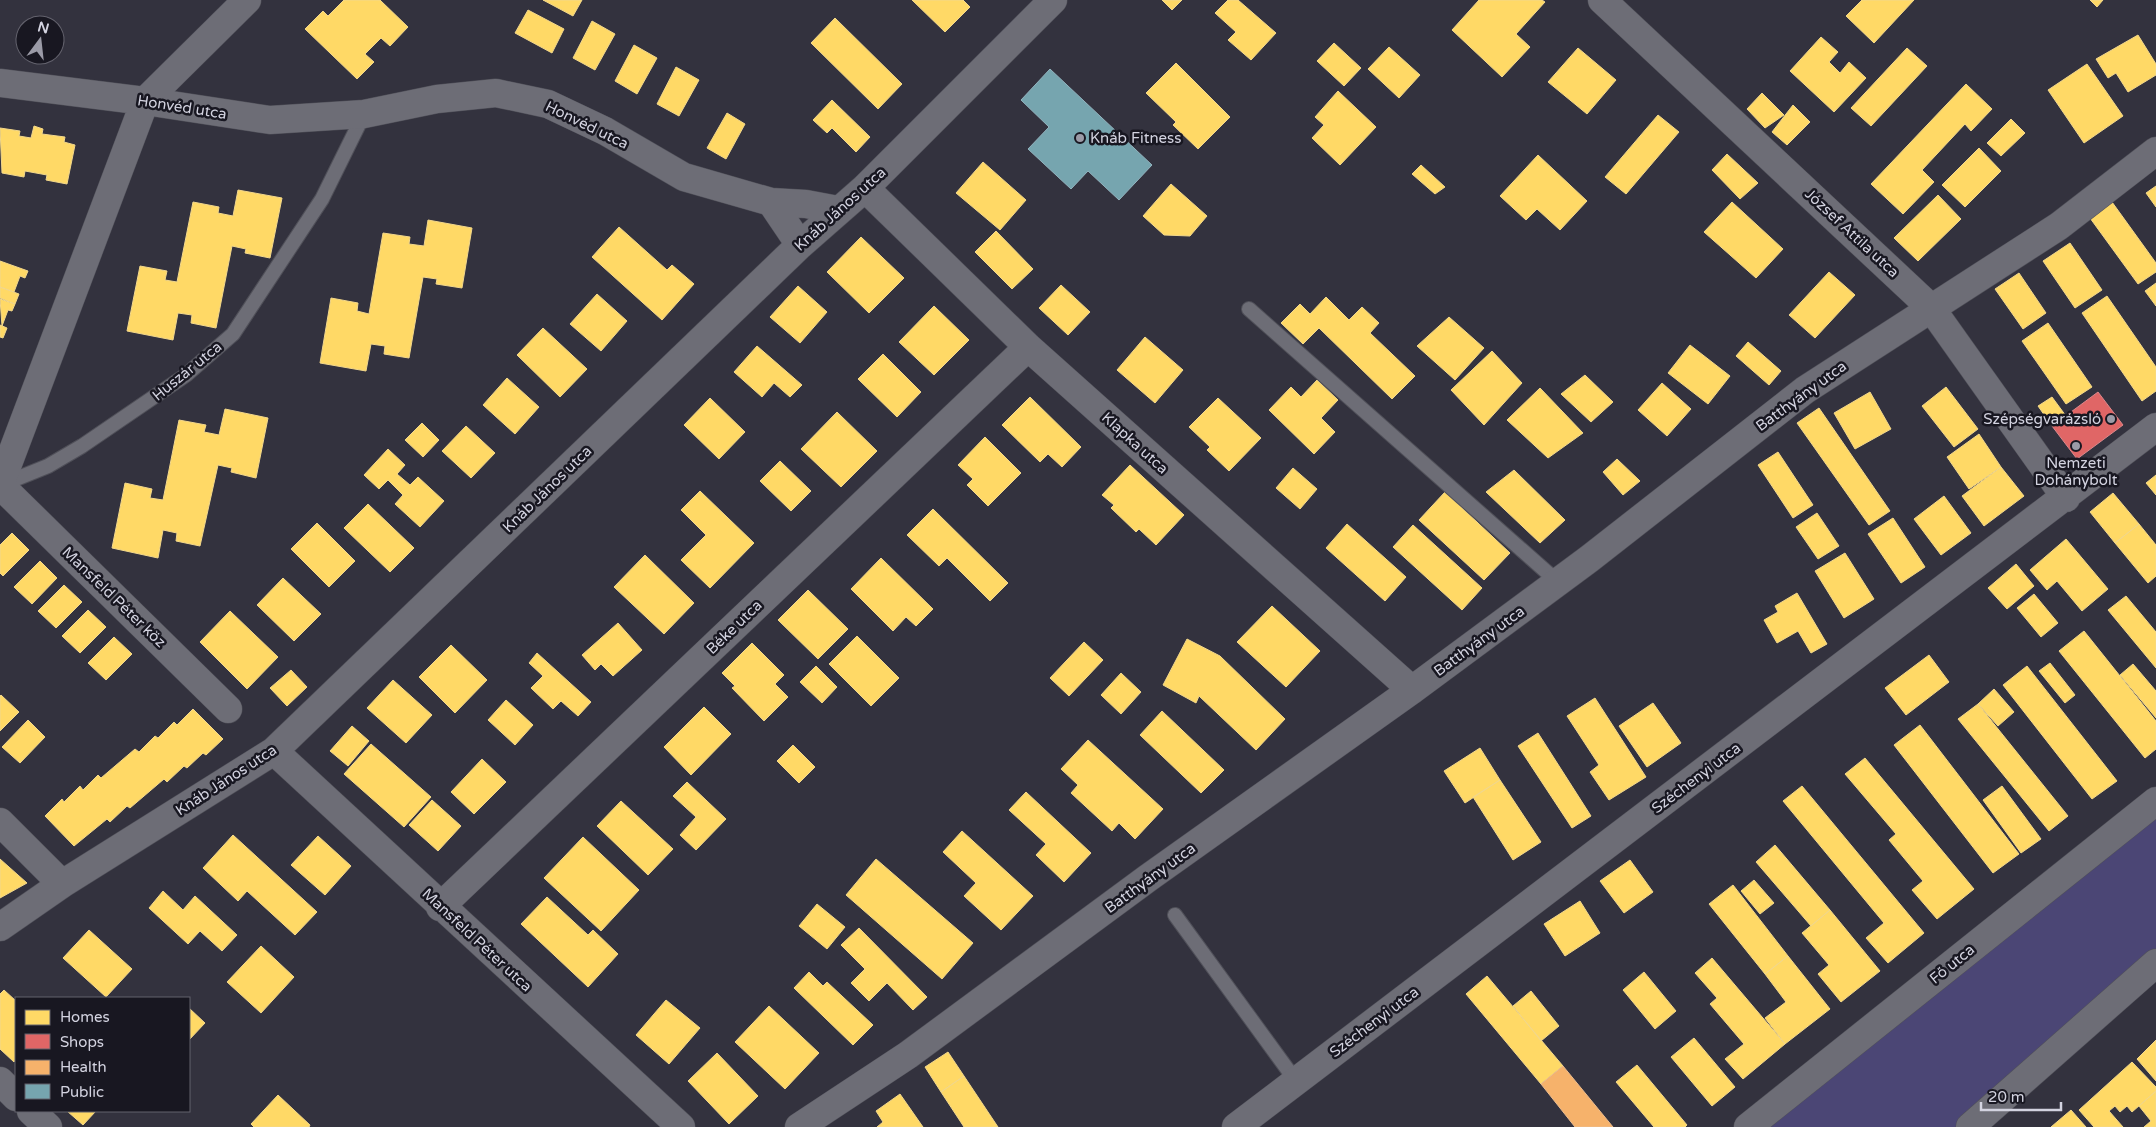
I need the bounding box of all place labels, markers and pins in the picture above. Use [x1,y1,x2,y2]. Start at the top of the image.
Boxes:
place label: Knáb Fitness [1090,129,1181,147]
marker: Knáb Fitness [1074,132,1086,144]
place label: Szépségvarázsló [1983,410,2101,428]
marker: Szépségvarázsló [2105,413,2117,425]
marker: Nemzeti Dohánybolt [2070,440,2082,452]
place label: Nemzeti Dohánybolt [2035,454,2118,489]

